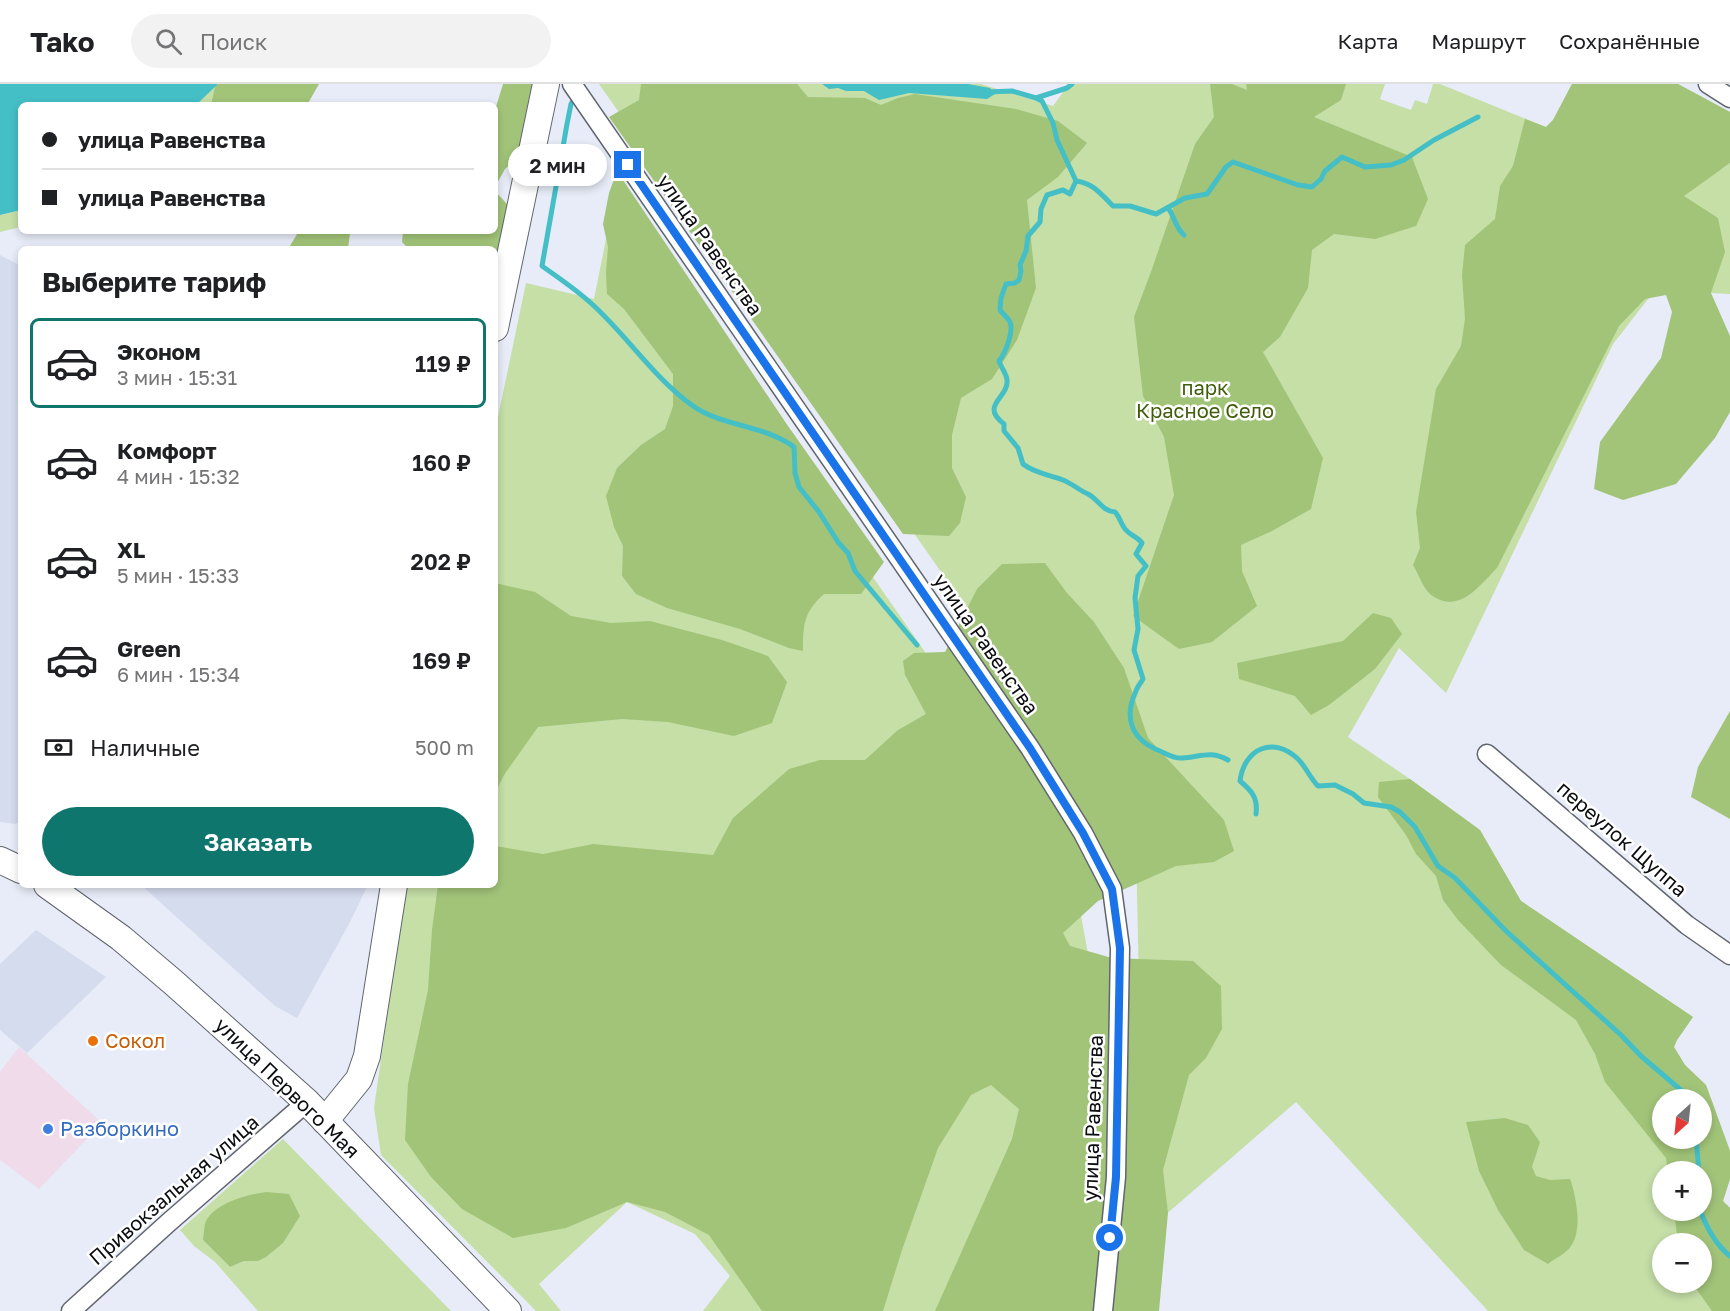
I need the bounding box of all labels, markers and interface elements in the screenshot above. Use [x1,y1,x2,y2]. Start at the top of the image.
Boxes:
search box [131,14,551,68]
text: Tako [30,25,95,58]
icon: search [152,25,185,58]
text: Поиск [200,28,267,55]
text: Карта [1337,28,1398,54]
text: Маршрут [1431,28,1526,54]
text: Сохранённые [1559,28,1700,54]
text: улица Равенства [78,126,266,153]
callout: 2 мин [508,144,607,186]
route end [614,151,641,178]
text: 2 мин [530,153,585,177]
street label: улица Равенства [653,169,768,319]
text: улица Равенства [78,184,266,211]
text: Выберите тариф [42,266,266,298]
icon: car [45,336,99,390]
text: Эконом [117,338,201,365]
text: 119 ₽ [415,350,471,377]
text: 3 мин · 15:31 [117,365,237,389]
park label: парк Красное Село [1136,375,1274,422]
icon: car [45,435,99,489]
text: Комфорт [117,437,217,464]
text: 160 ₽ [412,449,471,476]
text: 4 мин · 15:32 [117,464,240,488]
icon: car [45,534,99,588]
text: XL [117,536,145,563]
text: 202 ₽ [411,548,471,575]
text: 5 мин · 15:33 [117,563,239,587]
street label: улица Равенства [929,568,1044,718]
icon: car [45,633,99,687]
text: Green [117,635,181,662]
text: 169 ₽ [412,647,471,674]
text: 6 мин · 15:34 [117,662,240,686]
icon: cash [42,731,75,764]
text: Наличные [90,734,200,761]
text: 500 m [415,735,474,759]
street label: переулок Щуппа [1553,775,1692,901]
button: Заказать [42,807,474,876]
street label: улица Первого Мая [210,1012,365,1162]
place label: Сокол [105,1028,165,1052]
marker: Сокол [86,1034,100,1048]
street label: улица Равенства [1077,1034,1107,1202]
north arrow [1652,1089,1712,1149]
map controls [1652,1089,1712,1293]
street label: Привокзальная улица [84,1109,263,1269]
place label: Разборкино [60,1116,179,1140]
marker: Разборкино [41,1122,55,1136]
button: + [1652,1161,1712,1221]
route start [1096,1224,1123,1251]
button: − [1652,1233,1712,1293]

